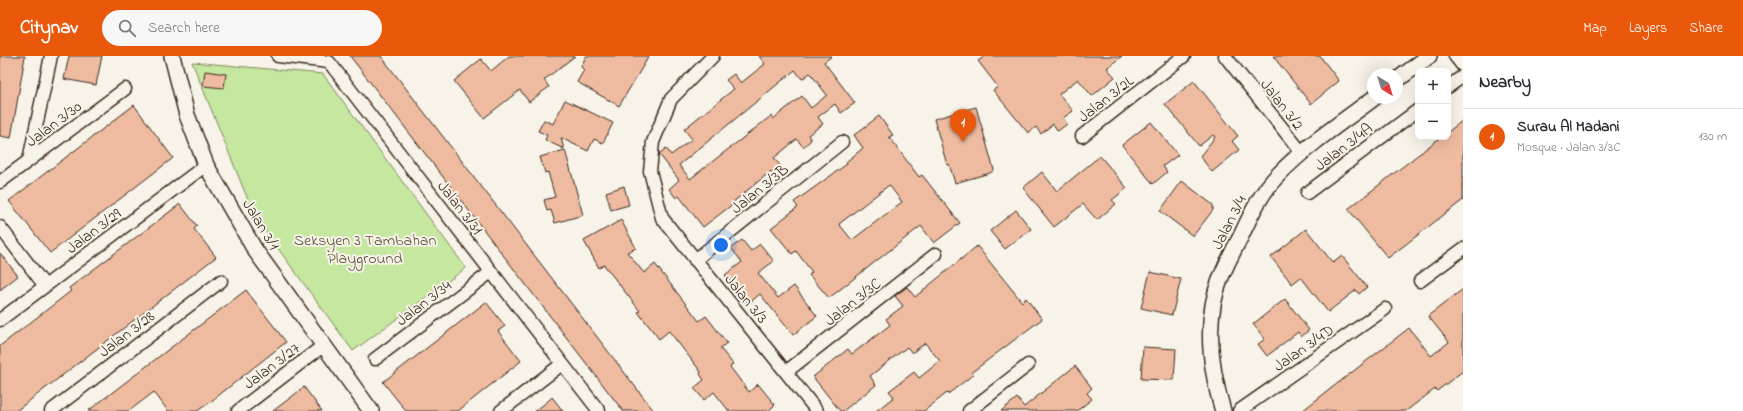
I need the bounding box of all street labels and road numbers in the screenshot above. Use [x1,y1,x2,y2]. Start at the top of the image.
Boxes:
street label: Jalan 3/2L [1073,70,1139,129]
street label: Jalan 3/2 [1254,75,1309,136]
street label: Jalan 3/30 [21,95,87,154]
street label: Jalan 3/4A [1310,118,1379,178]
street label: Jalan 3/3B [726,158,795,220]
street label: Jalan 3/31 [431,176,488,240]
street label: Jalan 3/4 [1206,191,1254,254]
street label: Jalan 3/1 [235,195,285,255]
street label: Jalan 3/29 [61,203,127,260]
street label: Jalan 3/3 [718,269,773,329]
street label: Jalan 3/3C [820,272,887,333]
street label: Jalan 3/34 [391,274,457,333]
street label: Jalan 3/28 [94,305,160,364]
street label: Jalan 3/4D [1269,319,1340,378]
street label: Jalan 3/27 [239,337,306,396]

